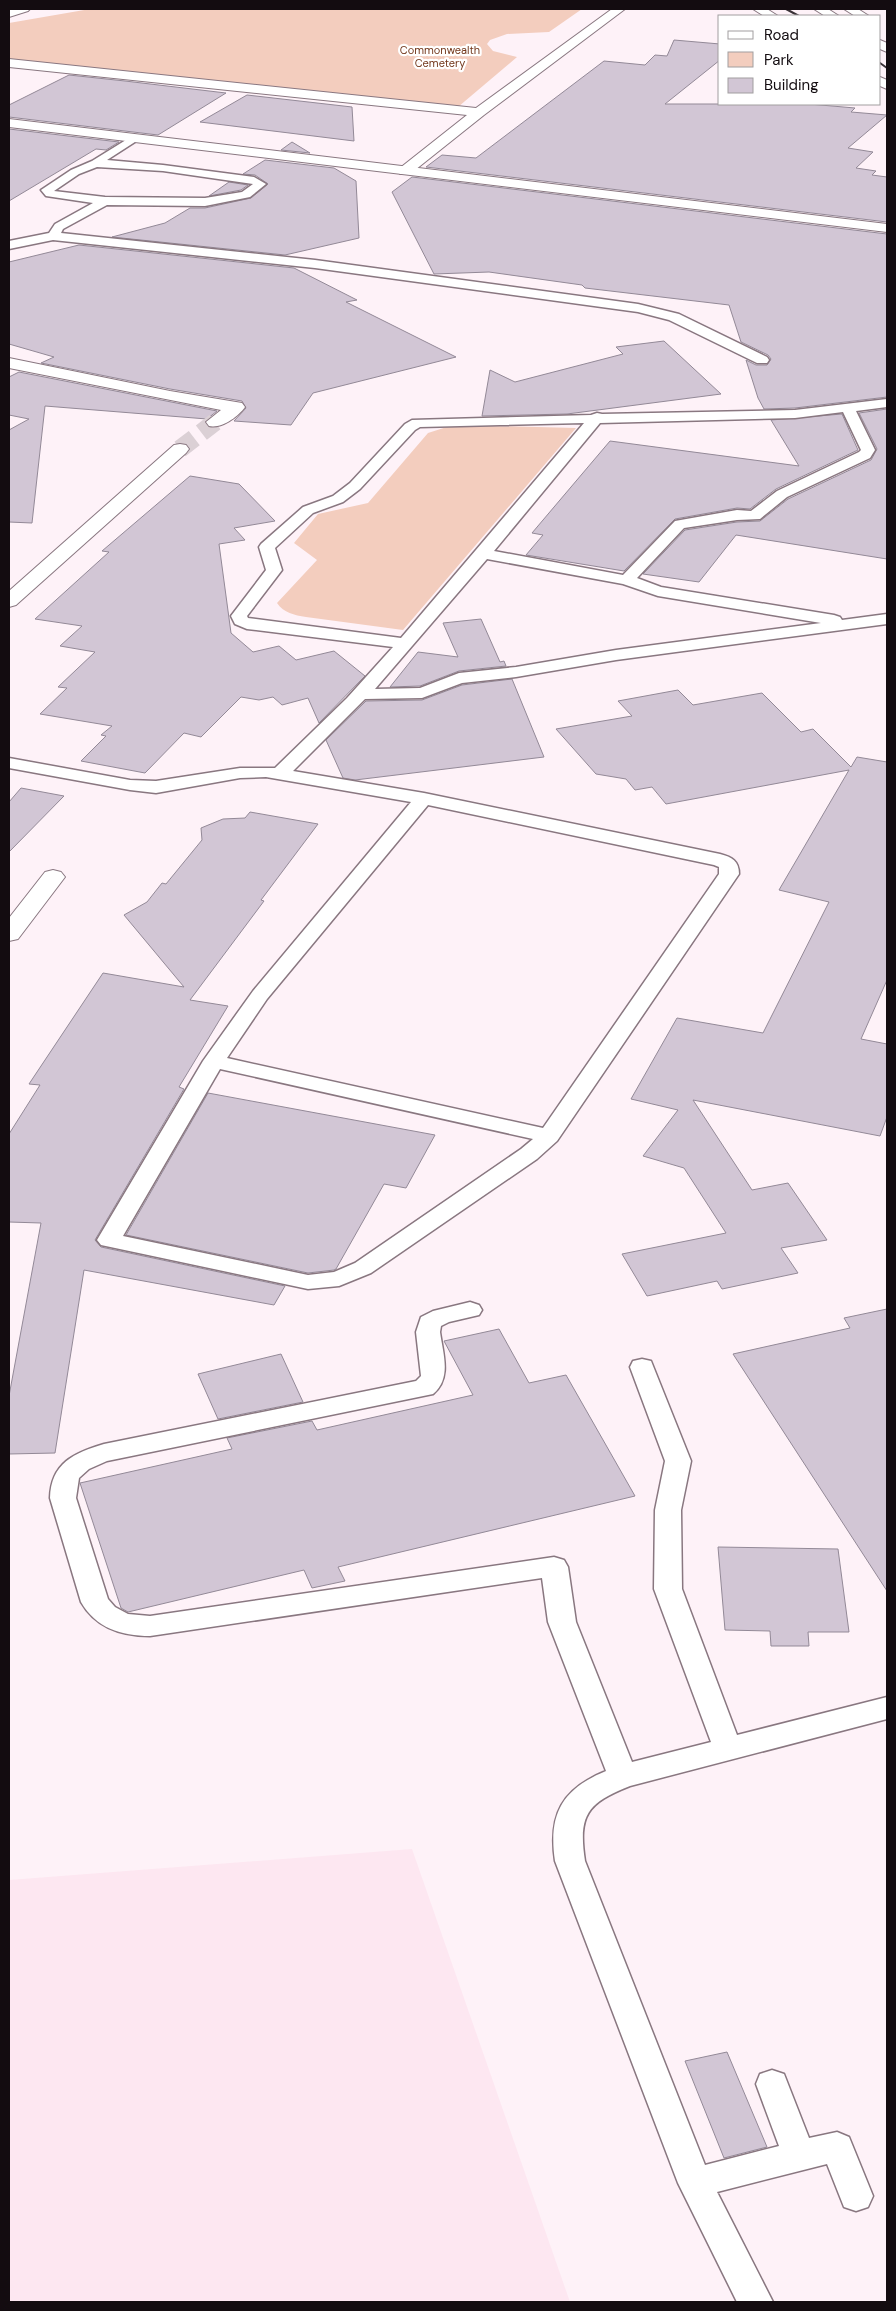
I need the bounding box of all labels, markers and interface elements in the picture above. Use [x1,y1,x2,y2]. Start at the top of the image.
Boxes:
legend [718,15,881,105]
text: Road [764,25,799,45]
park label: Commonwealth Cemetery [400,43,480,70]
text: Park [764,50,794,70]
text: Building [764,75,819,95]

